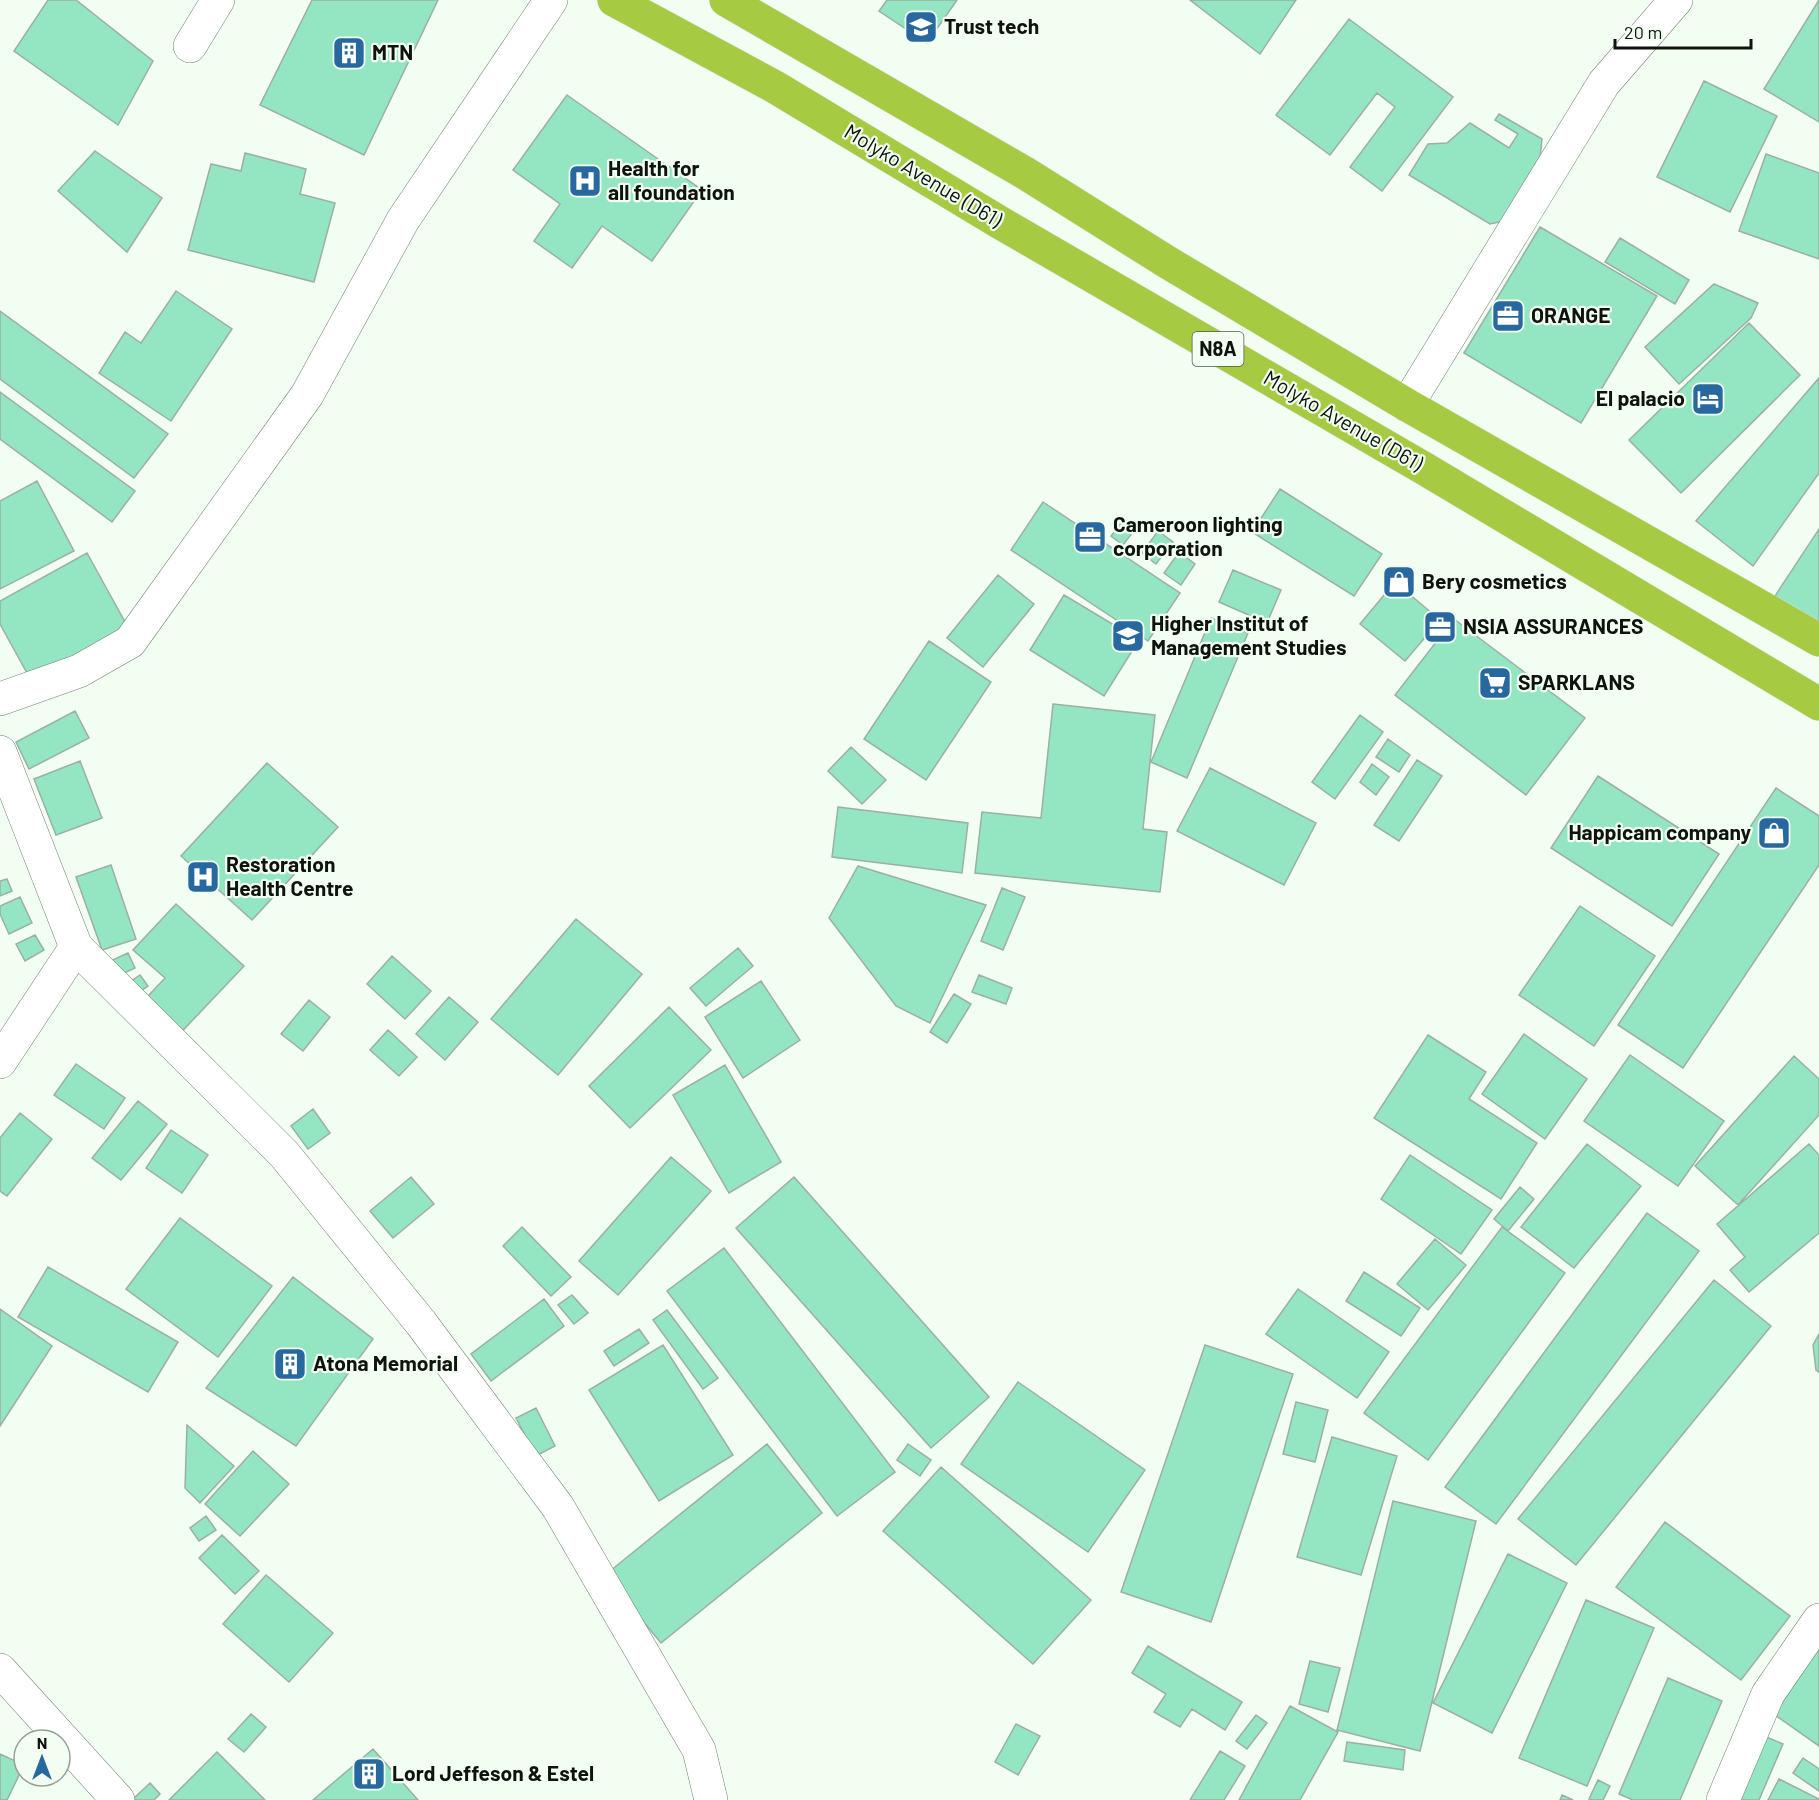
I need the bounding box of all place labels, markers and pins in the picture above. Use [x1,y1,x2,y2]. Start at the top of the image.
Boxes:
school or university icon: Trust tech [903,9,939,45]
place label: Trust tech [944,13,1039,38]
building icon: MTN [331,35,367,71]
place label: MTN [372,39,413,64]
place label: Health for all foundation [608,155,735,204]
hospital icon: Health for all foundation [567,163,603,199]
office icon: ORANGE [1490,298,1526,334]
place label: ORANGE [1531,302,1610,327]
hotel icon: El palacio [1690,381,1726,417]
place label: El palacio [1596,385,1685,410]
place label: Cameroon lighting corporation [1113,511,1283,560]
office icon: Cameroon lighting corporation [1072,519,1108,555]
shop icon: Bery cosmetics [1381,564,1417,600]
place label: Bery cosmetics [1422,568,1567,593]
office icon: NSIA ASSURANCES [1422,609,1458,645]
place label: Higher Institut of Management Studies [1151,610,1346,659]
place label: NSIA ASSURANCES [1463,613,1643,638]
school or university icon: Higher Institut of Management Studies [1110,618,1146,654]
supermarket icon: SPARKLANS [1477,665,1513,701]
place label: SPARKLANS [1518,669,1635,694]
shop icon: Happicam company [1756,815,1792,851]
place label: Happicam company [1568,819,1751,844]
place label: Restoration Health Centre [226,851,353,900]
hospital icon: Restoration Health Centre [185,859,221,895]
building icon: Atona Memorial [272,1346,308,1382]
place label: Atona Memorial [313,1350,458,1375]
building icon: Lord Jeffeson & Estel [351,1756,387,1792]
place label: Lord Jeffeson & Estel [392,1760,594,1785]

